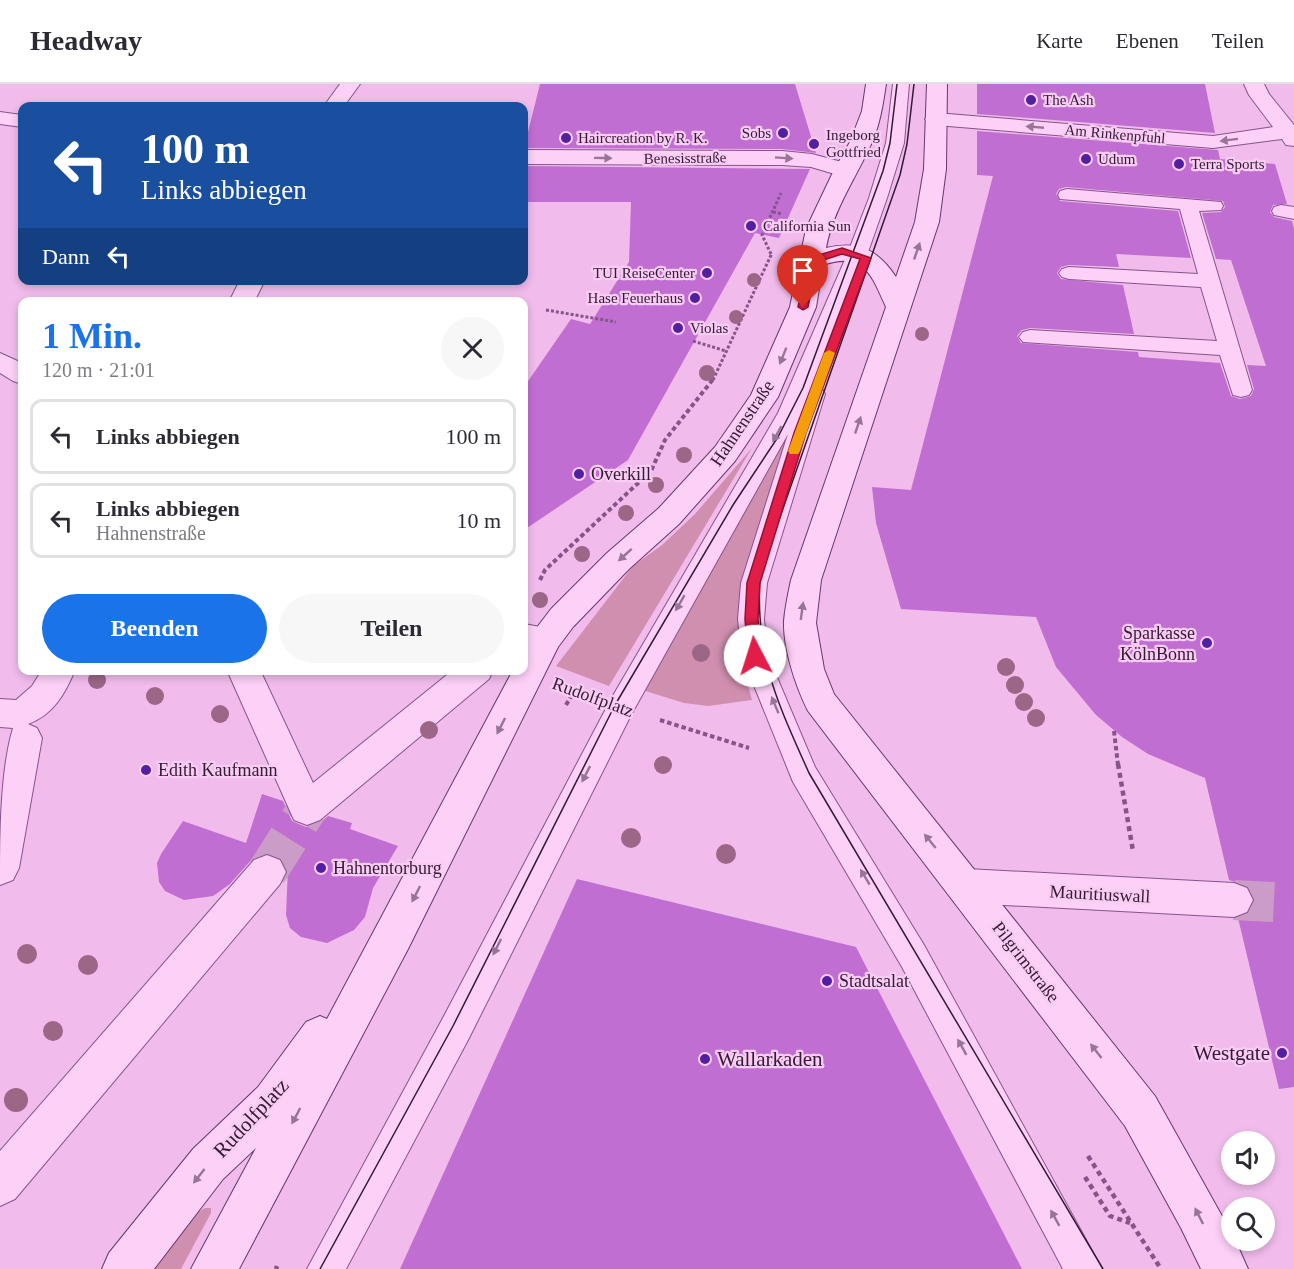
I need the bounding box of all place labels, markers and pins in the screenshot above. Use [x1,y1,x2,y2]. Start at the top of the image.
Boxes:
place label: The Ash [1043,92,1094,108]
marker: The Ash [1024,93,1038,107]
place label: Sobs [742,125,771,141]
marker: Sobs [776,126,790,140]
place label: Ingeborg Gottfried [826,127,881,160]
place label: Haircreation by R. K. [578,130,708,146]
marker: Haircreation by R. K. [559,131,573,145]
marker: Ingeborg Gottfried [807,137,821,151]
place label: Udum [1098,151,1136,167]
marker: Udum [1079,152,1093,166]
place label: Terra Sports [1191,156,1265,172]
marker: Terra Sports [1172,157,1186,171]
place label: California Sun [763,218,851,234]
marker: California Sun [744,219,758,233]
pin [777,245,828,307]
place label: TUI ReiseCenter [593,265,695,281]
marker: TUI ReiseCenter [700,266,714,280]
place label: Hase Feuerhaus [588,290,683,306]
marker: Hase Feuerhaus [688,291,702,305]
place label: Violas [690,320,728,336]
marker: Violas [671,321,685,335]
place label: Overkill [591,464,651,484]
marker: Overkill [572,467,586,481]
place label: Sparkasse KölnBonn [1120,623,1195,664]
marker: Sparkasse KölnBonn [1200,636,1214,650]
place label: Edith Kaufmann [158,760,277,780]
marker: Edith Kaufmann [139,763,153,777]
place label: Hahnentorburg [333,858,442,878]
marker: Hahnentorburg [314,861,328,875]
place label: Stadtsalat [839,971,909,991]
marker: Stadtsalat [820,974,834,988]
place label: Westgate [1194,1041,1270,1065]
marker: Westgate [1275,1046,1289,1060]
place label: Wallarkaden [717,1047,823,1071]
marker: Wallarkaden [698,1052,712,1066]

